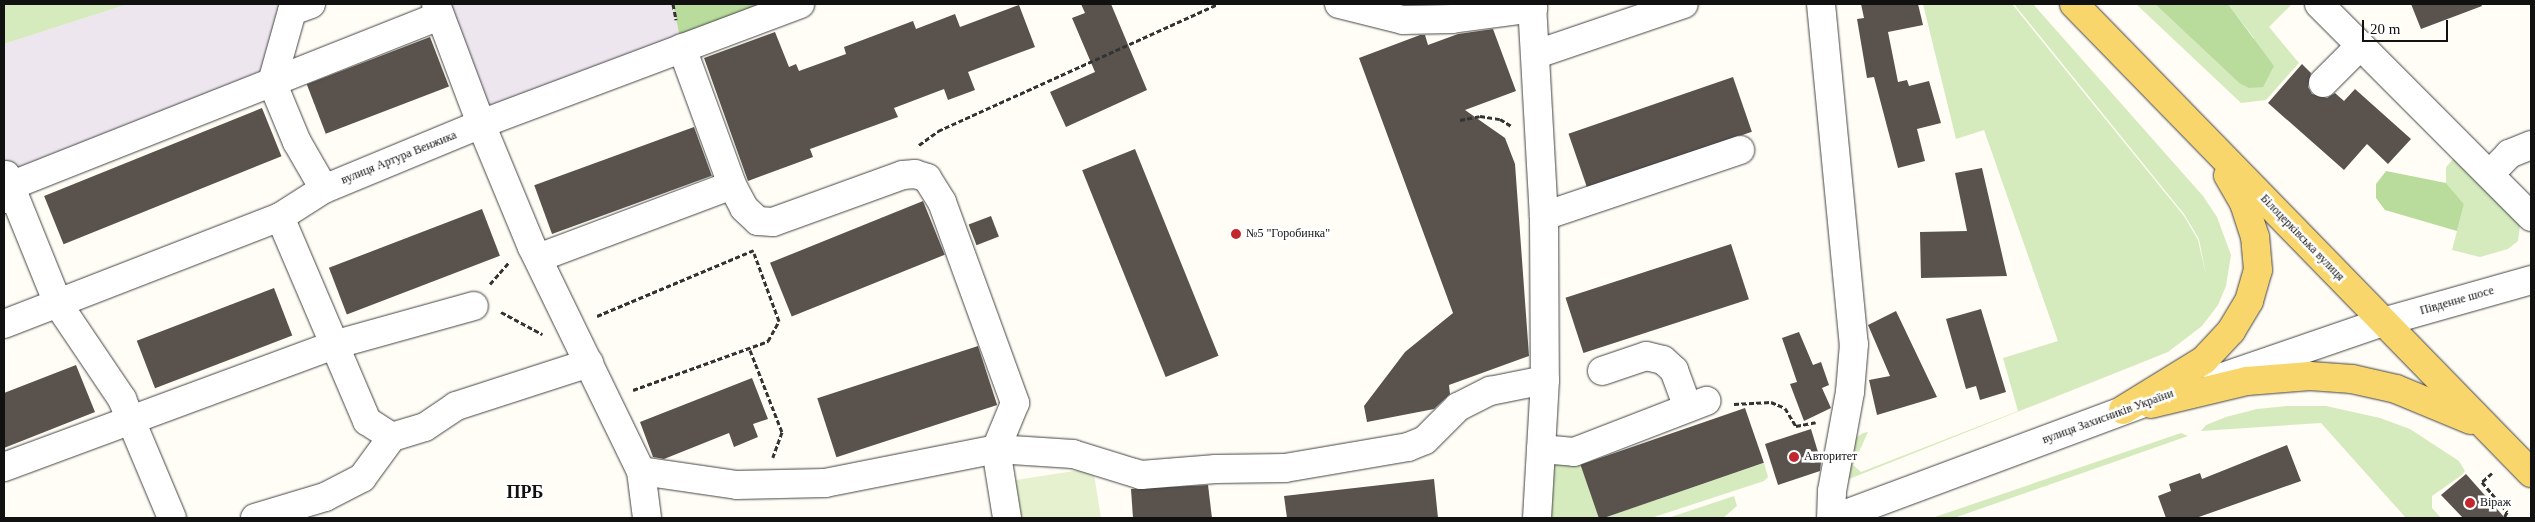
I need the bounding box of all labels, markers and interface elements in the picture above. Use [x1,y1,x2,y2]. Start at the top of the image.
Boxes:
scale bar [2365,10,2451,42]
text: 20 m [2370,21,2400,37]
street label: вулиця Артура Венжика [339,128,459,188]
street label: Білоцерківська вулиця [2257,192,2347,284]
place label: №5 "Горобинка" [1246,227,1330,241]
marker: №5 "Горобинка" [1230,228,1242,240]
street label: Південне шосе [2418,284,2496,318]
street label: вулиця Захисників України [2040,387,2176,447]
place label: Авторитет [1804,450,1857,464]
marker: Авторитет [1788,451,1800,463]
district label: ПРБ [507,481,543,503]
place label: Віраж [2480,496,2511,510]
marker: Віраж [2464,497,2476,509]

